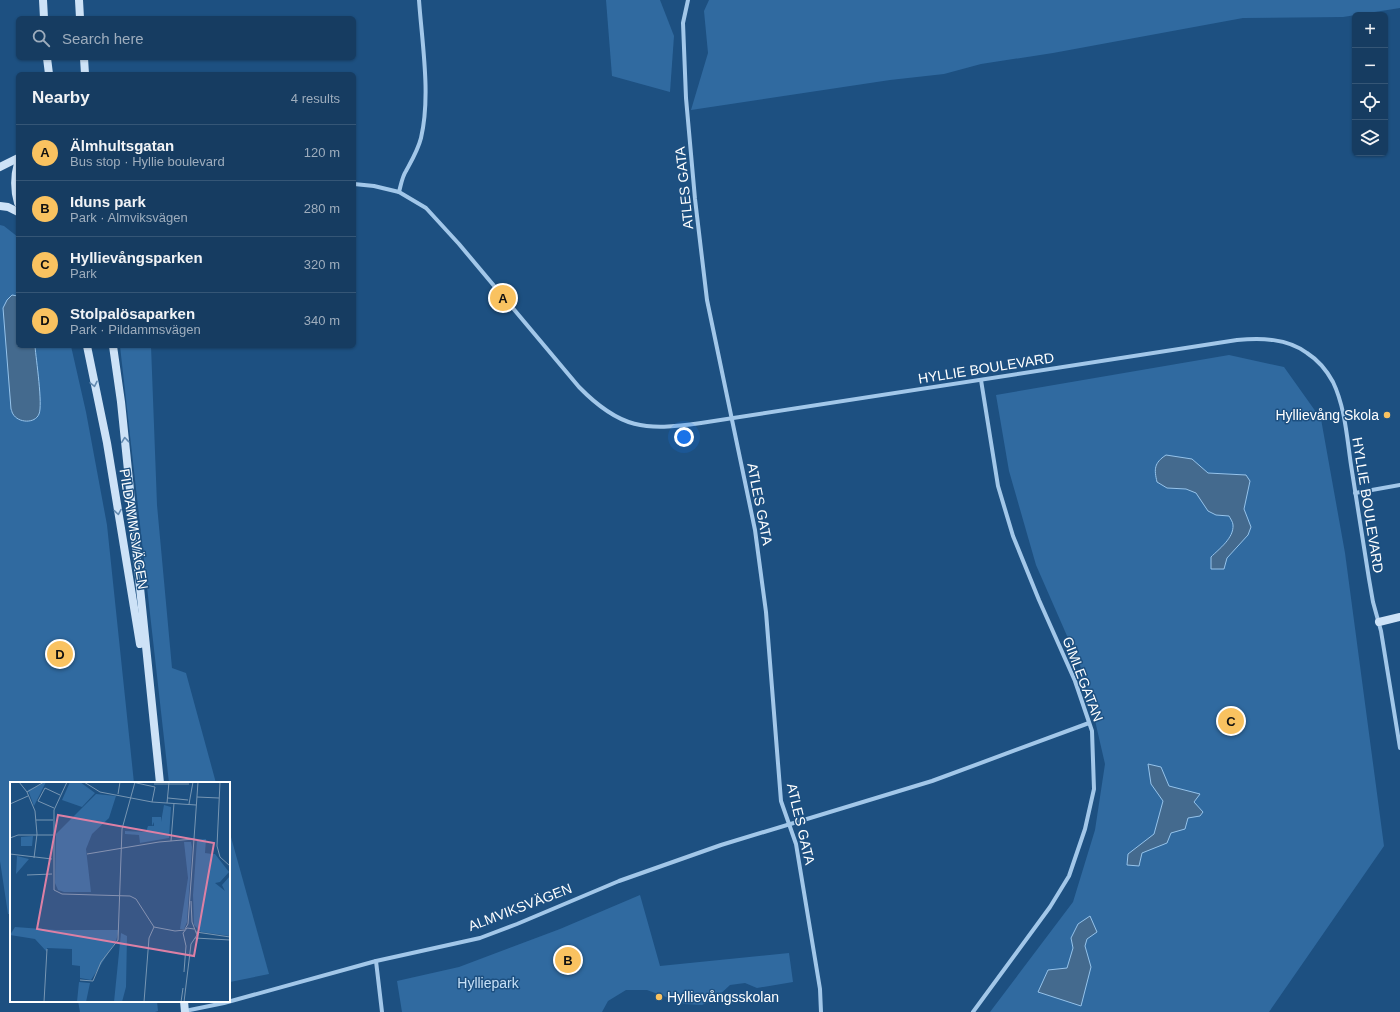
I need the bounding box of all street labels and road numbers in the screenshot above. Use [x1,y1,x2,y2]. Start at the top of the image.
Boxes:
street label: ATLES GATA [672,145,696,230]
street label: HYLLIE BOULEVARD [917,349,1055,387]
street label: HYLLIE BOULEVARD [1349,436,1387,574]
street label: ATLES GATA [744,462,776,547]
street label: PILDAMMSVÄGEN [117,467,151,591]
street label: GIMLEGATAN [1059,634,1107,724]
street label: ATLES GATA [784,782,818,867]
street label: ALMVIKSVÄGEN [466,880,574,934]

